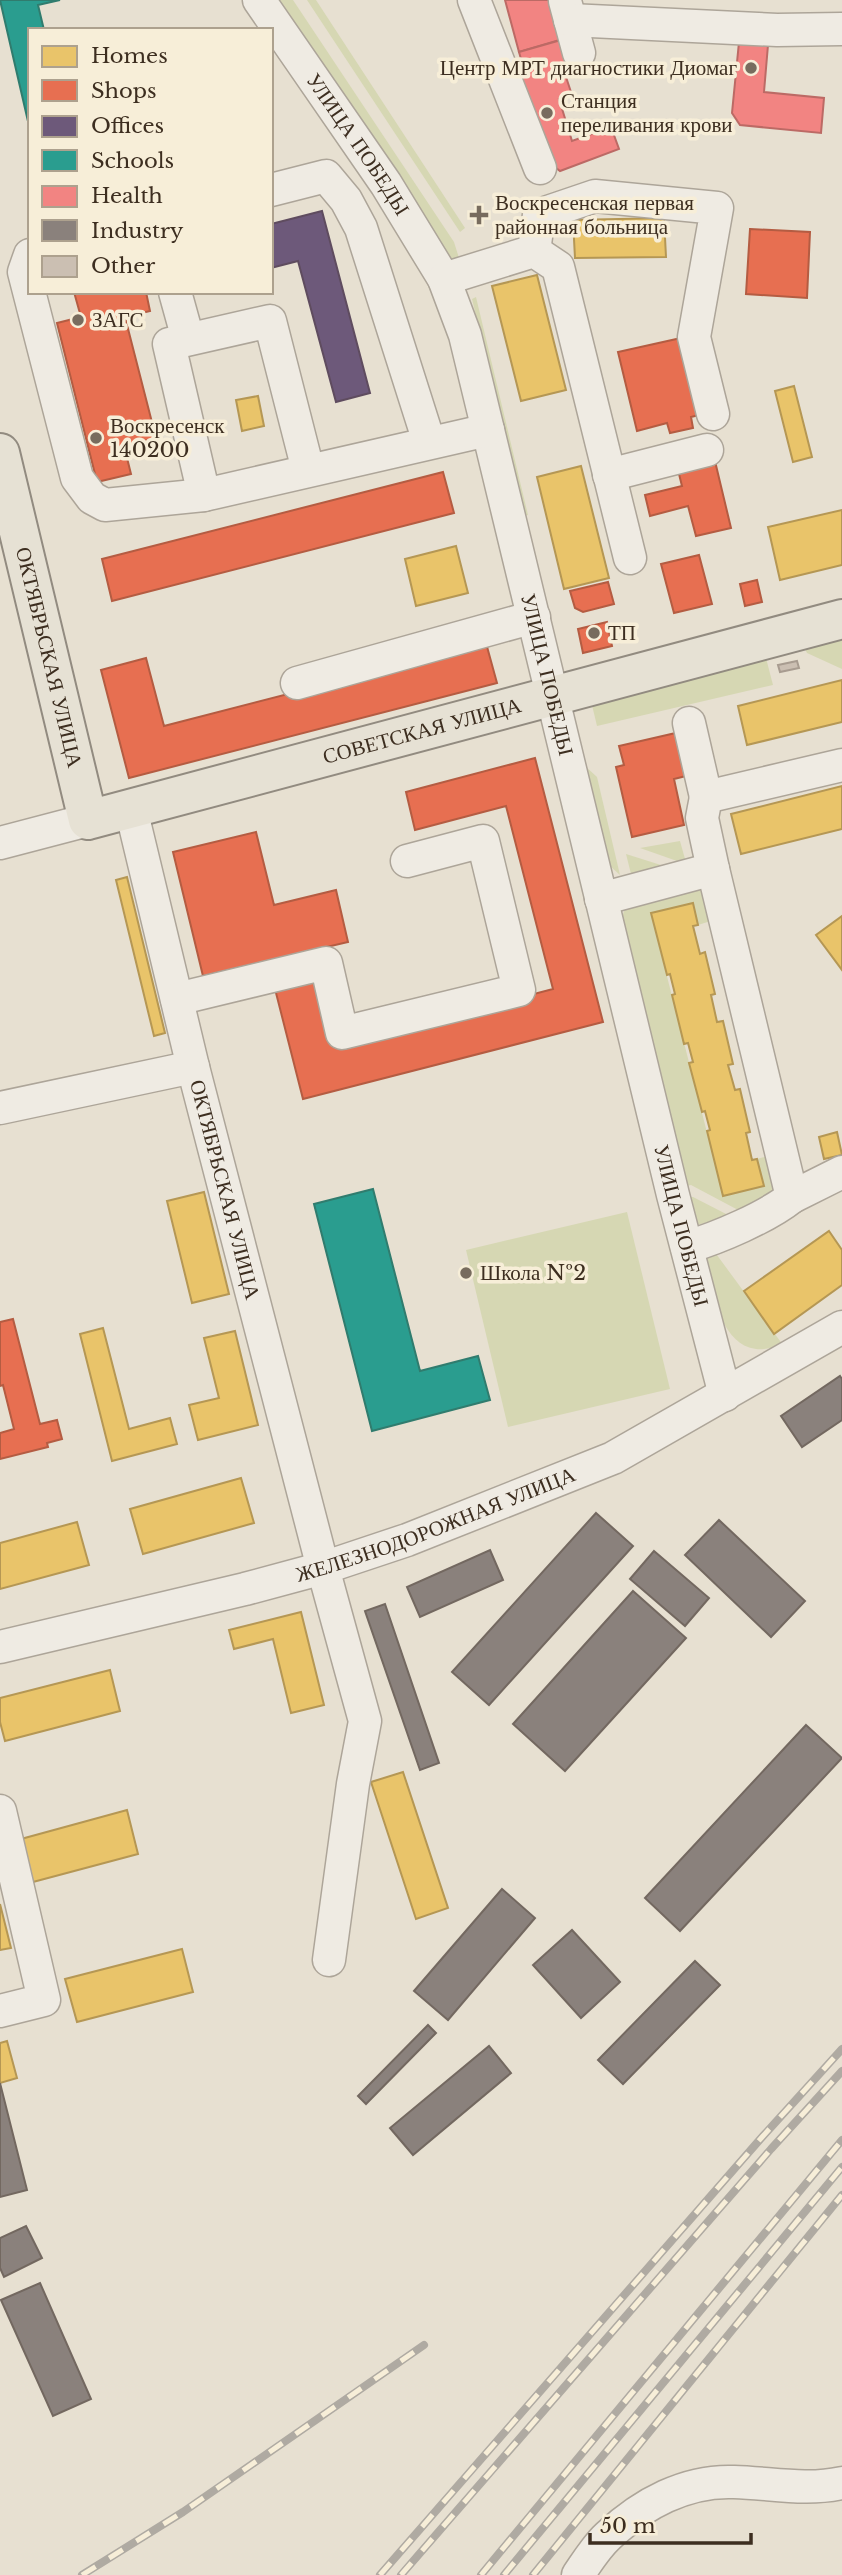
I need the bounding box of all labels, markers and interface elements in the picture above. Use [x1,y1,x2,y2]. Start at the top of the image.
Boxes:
legend [28,28,273,294]
text: Homes [91,43,168,69]
place label: Центр МРТ диагностики Диомаг [440,55,737,81]
marker: Центр МРТ диагностики Диомаг [743,60,759,76]
street label: УЛИЦА ПОБЕДЫ [301,68,415,220]
text: Shops [91,78,157,104]
place label: Станция переливания крови [561,88,733,138]
marker: Станция переливания крови [539,105,555,121]
text: Offices [91,113,164,139]
text: Schools [91,148,174,174]
text: Health [91,183,163,209]
place label: Воскресенская первая районная больница [495,190,694,240]
marker: Воскресенская первая районная больница [469,205,489,225]
text: Industry [91,218,184,244]
text: Other [91,253,155,279]
place label: ЗАГС [92,307,144,333]
marker: ЗАГС [70,312,86,328]
place label: Воскресенск 140200 [110,413,225,463]
marker: Воскресенск 140200 [88,430,104,446]
street label: ОКТЯБРЬСКАЯ УЛИЦА [10,544,88,771]
street label: УЛИЦА ПОБЕДЫ [515,591,579,758]
place label: ТП [608,620,636,646]
marker: ТП [586,625,602,641]
street label: СОВЕТСКАЯ УЛИЦА [320,692,525,770]
street label: ОКТЯБРЬСКАЯ УЛИЦА [184,1077,266,1303]
street label: УЛИЦА ПОБЕДЫ [648,1142,714,1309]
place label: Школа №2 [480,1260,586,1286]
marker: Школа №2 [458,1265,474,1281]
street label: ЖЕЛЕЗНОДОРОЖНАЯ УЛИЦА [293,1461,580,1588]
scale bar [590,2502,751,2546]
text: 50 m [600,2513,656,2539]

